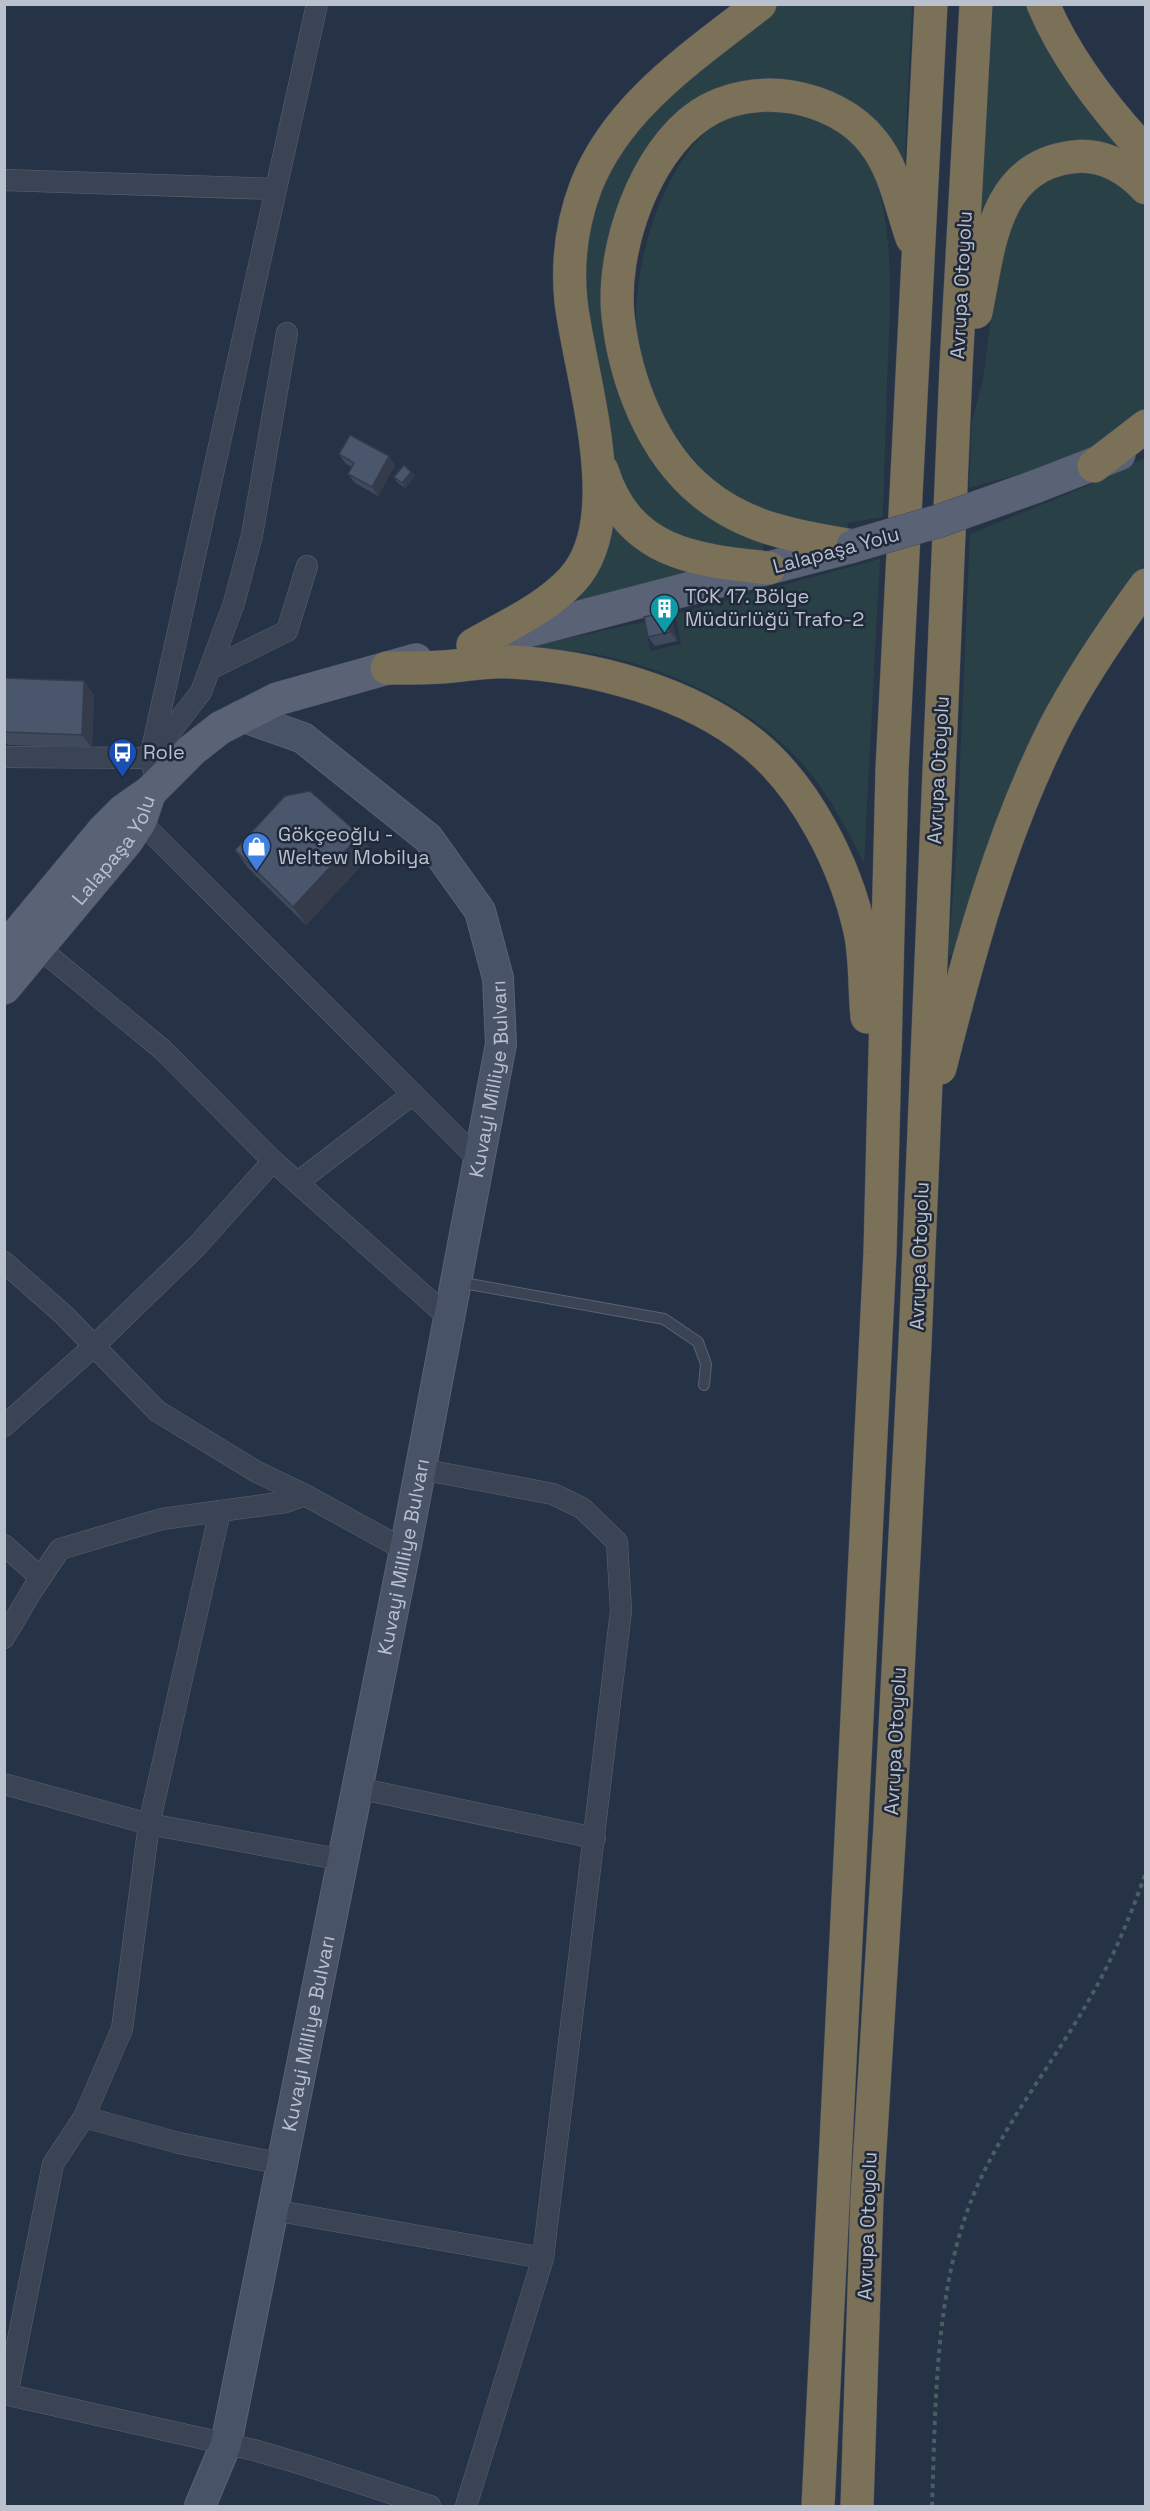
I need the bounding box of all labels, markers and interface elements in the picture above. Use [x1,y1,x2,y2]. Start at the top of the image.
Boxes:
street label: Avrupa Otoyolu [944,210,978,360]
street label: Lalapaşa Yolu [770,521,902,579]
place label: TCK 17. Bölge Müdürlüğü Trafo-2 [685,583,864,632]
building icon: TCK 17. Bölge Müdürlüğü Trafo-2 [648,592,680,634]
street label: Avrupa Otoyolu [921,695,955,845]
bus stop icon: Role [106,736,138,778]
place label: Role [143,739,185,765]
street label: Lalapaşa Yolu [66,792,161,910]
place label: Gökçeoğlu - Weltew Mobilya [278,821,430,870]
shop icon: Gökçeoğlu - Weltew Mobilya [241,830,273,872]
street label: Kuvayi Milliye Bulvarı [463,980,514,1180]
street label: Avrupa Otoyolu [903,1181,935,1331]
street label: Kuvayi Milliye Bulvarı [371,1457,435,1657]
street label: Avrupa Otoyolu [878,1666,912,1816]
street label: Kuvayi Milliye Bulvarı [276,1933,341,2134]
street label: Avrupa Otoyolu [851,2151,883,2301]

